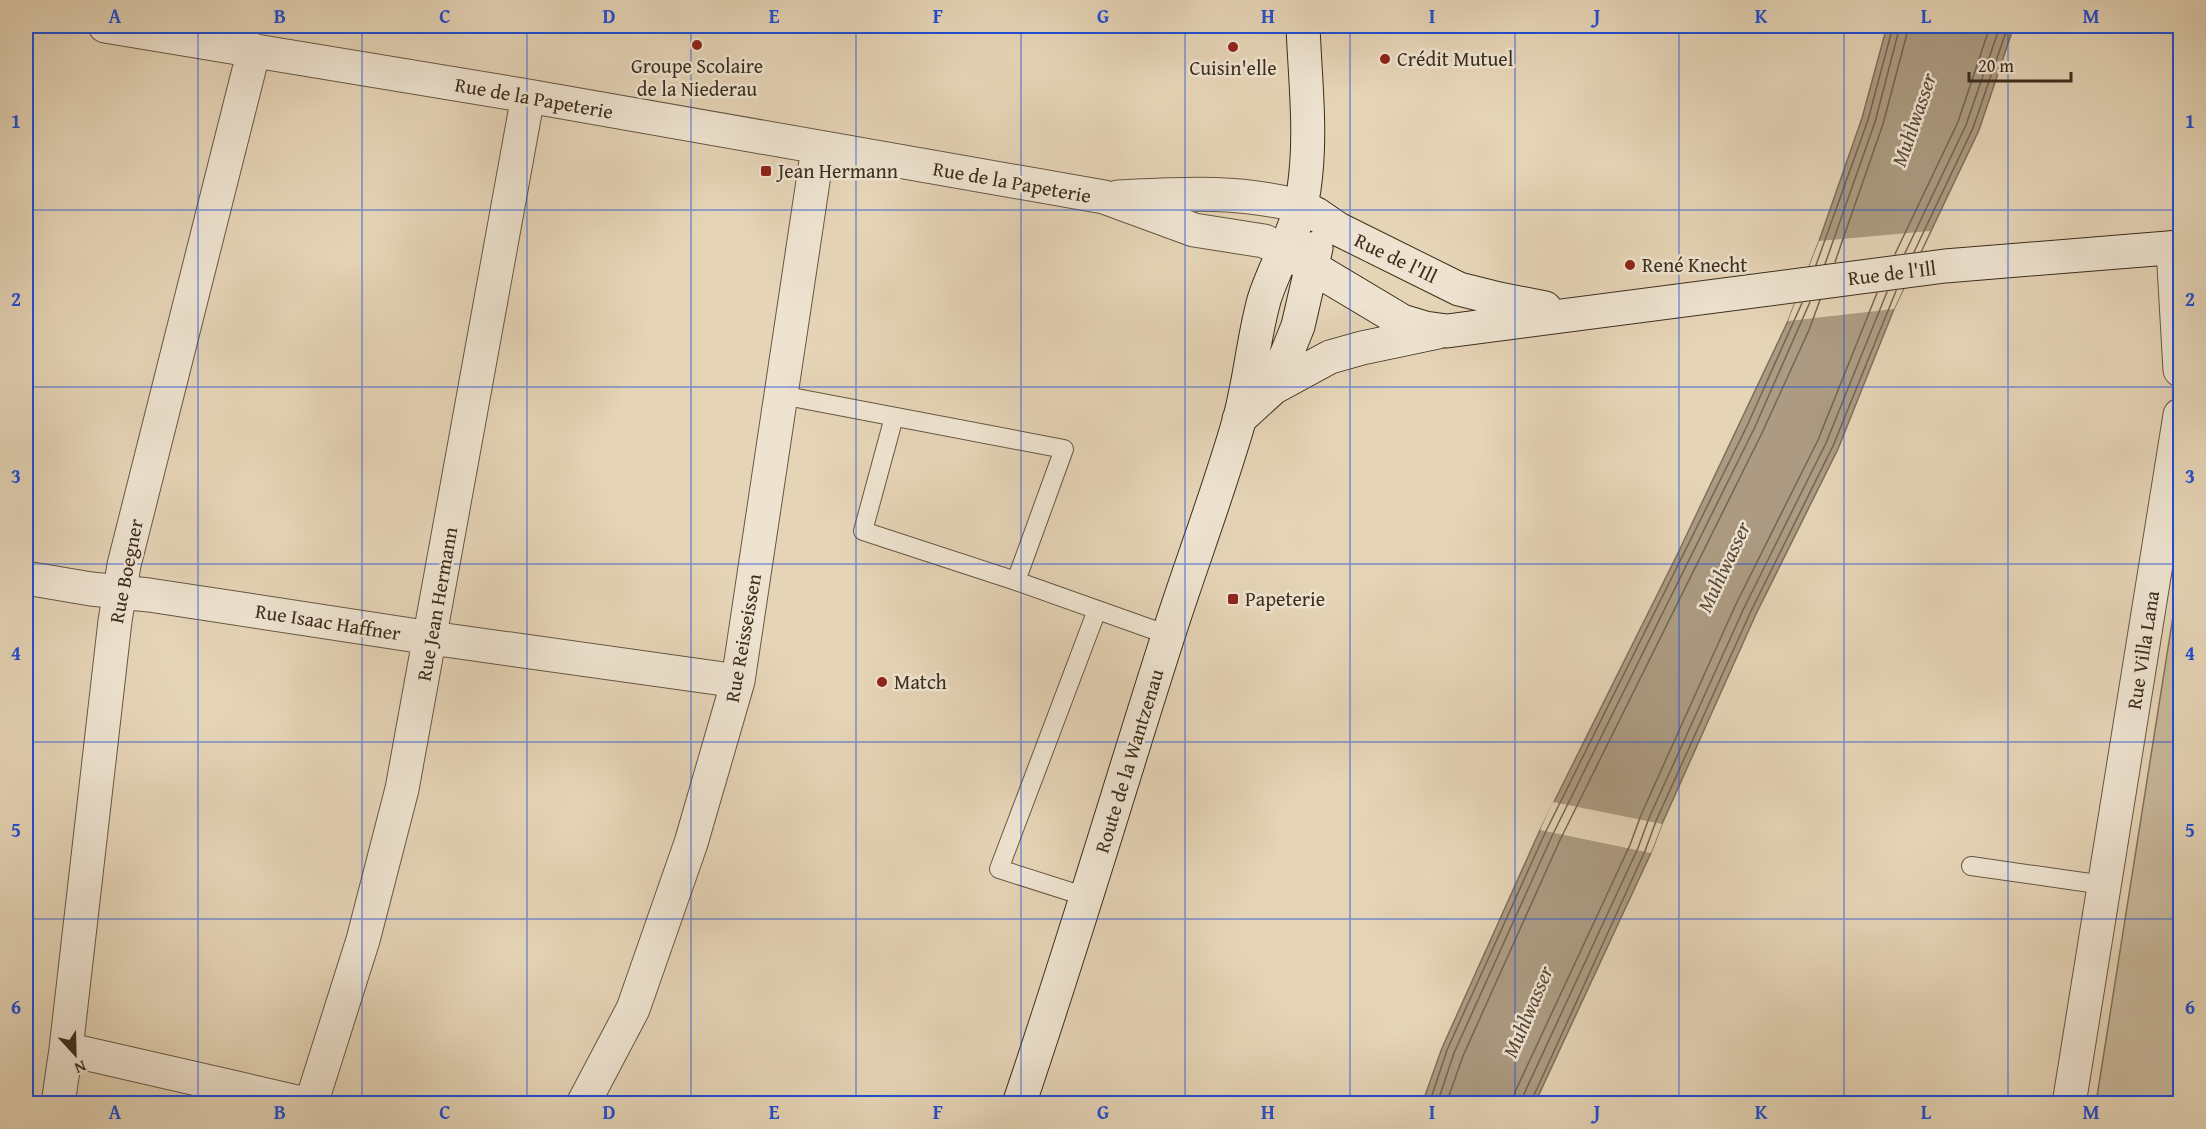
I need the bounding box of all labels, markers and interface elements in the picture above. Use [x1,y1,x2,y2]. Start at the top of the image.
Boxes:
text: A [109,1,122,30]
text: B [274,1,286,30]
text: C [439,1,451,30]
text: D [602,1,616,30]
text: E [769,1,780,30]
text: F [933,1,943,30]
text: G [1097,1,1109,30]
text: H [1261,1,1275,30]
text: I [1429,1,1435,30]
text: J [1591,1,1601,30]
text: K [1755,1,1768,30]
text: L [1921,1,1932,30]
text: M [2082,1,2100,30]
marker: Groupe Scolaire de la Niederau [690,38,704,52]
marker: Cuisin'elle [1226,40,1240,54]
place label: Crédit Mutuel [1397,44,1514,73]
scale bar [1969,45,2071,83]
place label: Groupe Scolaire de la Niederau [631,51,763,103]
marker: Crédit Mutuel [1378,52,1392,66]
text: 20 m [1978,52,2014,79]
place label: Cuisin'elle [1189,53,1277,82]
water label: Muhlwasser [1883,68,1944,171]
street label: Rue de la Papeterie [453,69,615,126]
text: 1 [11,106,21,135]
text: 1 [2185,106,2195,135]
street label: Rue de la Papeterie [931,153,1093,210]
place label: Jean Hermann [775,156,898,185]
marker: Jean Hermann [759,164,773,178]
street label: Rue de l'Ill [1350,225,1443,290]
place label: René Knecht [1642,250,1747,279]
street label: Rue de l'Ill [1846,253,1938,292]
marker: René Knecht [1623,258,1637,272]
text: 2 [11,284,21,313]
text: 2 [2185,284,2195,313]
text: 3 [11,461,21,490]
text: 3 [2185,461,2195,490]
water label: Muhlwasser [1689,515,1759,617]
street label: Rue Boegner [101,516,150,626]
street label: Rue Jean Hermann [409,525,464,683]
street label: Rue Reisseissen [717,571,768,704]
place label: Papeterie [1245,584,1325,613]
street label: Rue Villa Lana [2119,588,2166,711]
marker: Papeterie [1226,592,1240,606]
street label: Rue Isaac Haffner [253,596,403,647]
text: 4 [11,638,21,667]
text: 4 [2185,638,2195,667]
street label: Route de la Wantzenau [1087,665,1170,856]
place label: Match [894,667,947,696]
marker: Match [875,675,889,689]
text: 5 [11,815,21,844]
text: 5 [2185,815,2195,844]
water label: Muhlwasser [1494,960,1561,1062]
text: 6 [11,992,21,1021]
text: 6 [2185,992,2195,1021]
north arrow [45,1024,105,1084]
text: N [71,1055,90,1081]
text: A [109,1097,122,1126]
text: B [274,1097,286,1126]
text: C [439,1097,451,1126]
text: D [602,1097,616,1126]
text: E [769,1097,780,1126]
text: F [933,1097,943,1126]
text: G [1097,1097,1109,1126]
text: H [1261,1097,1275,1126]
text: I [1429,1097,1435,1126]
text: J [1591,1097,1601,1126]
text: K [1755,1097,1768,1126]
text: L [1921,1097,1932,1126]
text: M [2082,1097,2100,1126]

